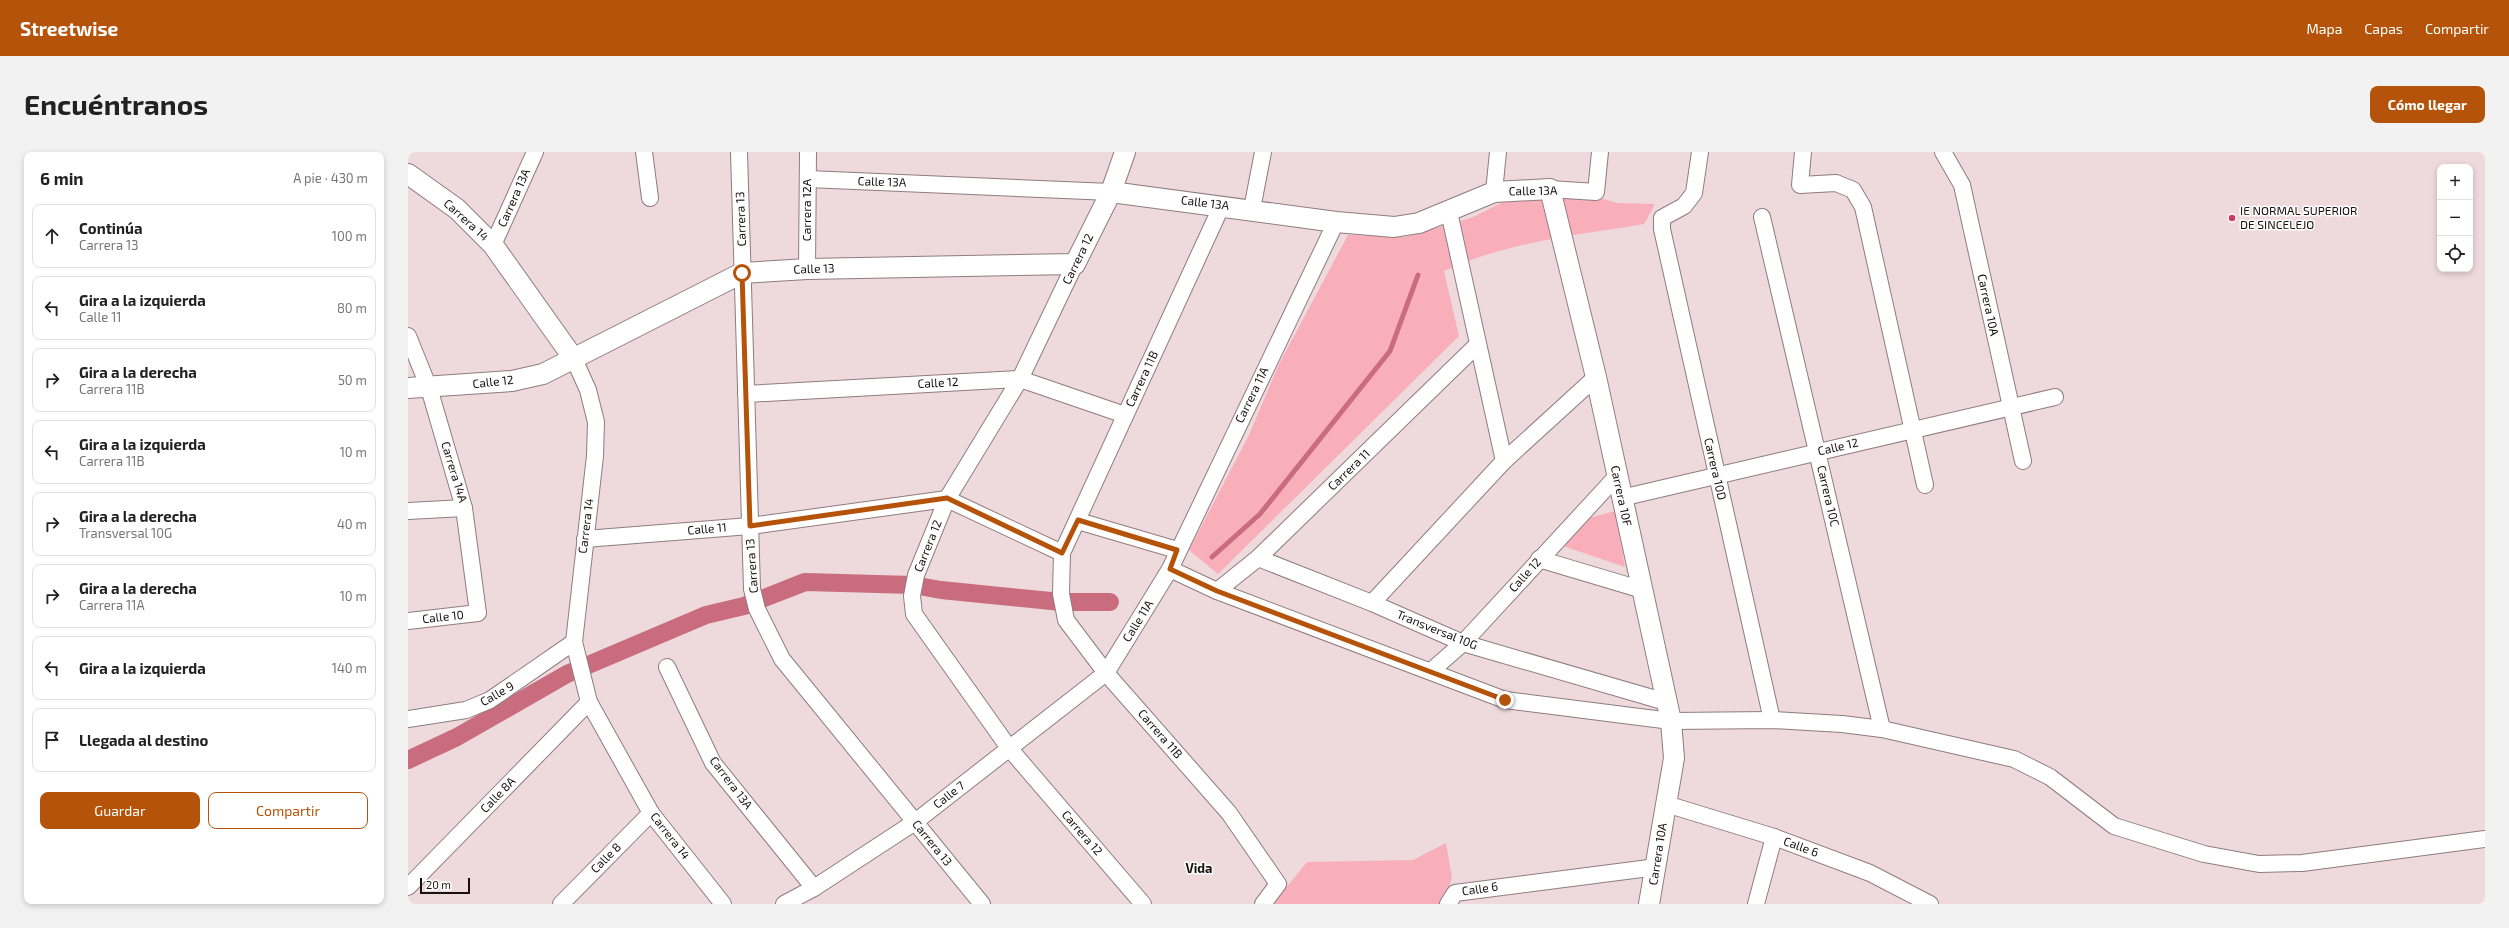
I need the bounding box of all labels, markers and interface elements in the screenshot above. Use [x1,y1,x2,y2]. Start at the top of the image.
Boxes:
text: Streetwise [20,17,118,40]
text: Mapa [2307,20,2342,37]
text: Capas [2364,20,2403,37]
text: Compartir [2425,20,2489,37]
button: Cómo llegar [2370,86,2485,123]
text: Encuéntranos [24,87,208,121]
map controls [2437,164,2473,272]
button: + [2437,164,2473,200]
street label: Carrera 13A [494,166,532,229]
text: 6 min [40,168,84,188]
text: A pie · 430 m [293,170,368,186]
street label: Calle 13A [858,173,907,189]
street label: Carrera 12A [799,178,813,241]
street label: Calle 13A [1509,183,1558,197]
street label: Carrera 13 [732,191,748,247]
street label: Calle 13A [1180,192,1231,212]
street label: Carrera 14 [441,195,492,243]
button: − [2437,200,2473,236]
place label: IE NORMAL SUPERIOR DE SINCELEJO [2240,203,2358,231]
marker: IE NORMAL SUPERIOR DE SINCELEJO [2227,213,2237,223]
text: Continúa [79,219,142,237]
icon: ahead [41,225,63,247]
text: 100 m [332,228,367,244]
street label: Carrera 12 [1059,231,1096,286]
button: locate [2437,236,2473,272]
text: Carrera 13 [79,237,138,253]
street label: Calle 13 [793,260,835,276]
route start [733,264,751,282]
street label: Carrera 10A [1976,273,2002,338]
text: Gira a la izquierda [79,291,206,309]
icon: left [41,297,63,319]
text: 80 m [337,300,367,316]
text: Calle 11 [79,309,122,325]
street label: Carrera 11B [1122,348,1160,409]
text: Gira a la derecha [79,363,197,381]
street label: Carrera 11A [1232,364,1271,425]
icon: right [41,369,63,391]
text: 50 m [338,372,367,388]
street label: Calle 12 [472,372,514,390]
street label: Calle 12 [917,374,959,390]
text: Carrera 11B [79,381,144,397]
text: Gira a la izquierda [79,435,206,453]
street label: Calle 12 [1816,435,1860,457]
street label: Carrera 10D [1702,436,1730,501]
street label: Carrera 14A [439,440,471,504]
icon: left [41,441,63,463]
text: 10 m [340,444,367,460]
street label: Carrera 11 [1324,446,1372,493]
text: Carrera 11B [79,453,144,469]
street label: Carrera 10F [1609,464,1635,528]
street label: Carrera 10C [1815,464,1843,528]
street label: Carrera 14 [575,497,595,554]
text: Gira a la derecha [79,507,197,525]
icon: right [41,513,63,535]
text: 40 m [337,516,367,532]
street label: Carrera 12 [910,517,944,574]
street label: Calle 11 [687,519,727,537]
text: Transversal 10G [79,525,172,541]
street label: Carrera 13 [742,538,760,594]
street label: Calle 12 [1505,554,1543,594]
text: Gira a la derecha [79,579,197,597]
icon: right [41,585,63,607]
text: 10 m [340,588,367,604]
text: Carrera 11A [79,597,144,613]
street label: Calle 11A [1119,597,1156,644]
street label: Transversal 10G [1395,606,1480,652]
street label: Calle 10 [421,607,464,625]
icon: left [41,657,63,679]
text: Gira a la izquierda [79,659,206,677]
text: 140 m [332,660,367,676]
street label: Calle 9 [477,678,516,708]
route end [1496,691,1514,709]
street label: Carrera 11B [1136,706,1186,761]
icon: arrive [41,729,63,751]
text: Llegada al destino [79,731,208,749]
street label: Carrera 13A [707,753,756,812]
street label: Calle 8A [477,773,518,815]
street label: Calle 7 [930,778,967,811]
button: Guardar [40,792,200,829]
button: Compartir [208,792,368,829]
street label: Carrera 12 [1059,807,1106,858]
street label: Carrera 14 [648,809,693,862]
street label: Carrera 13 [910,817,955,868]
street label: Carrera 10A [1645,821,1669,886]
street label: Calle 6 [1782,833,1821,859]
street label: Calle 8 [587,839,623,875]
district label: Vida [1185,860,1213,876]
scale bar [420,876,470,895]
text: 20 m [426,878,451,891]
street label: Calle 6 [1461,879,1499,897]

